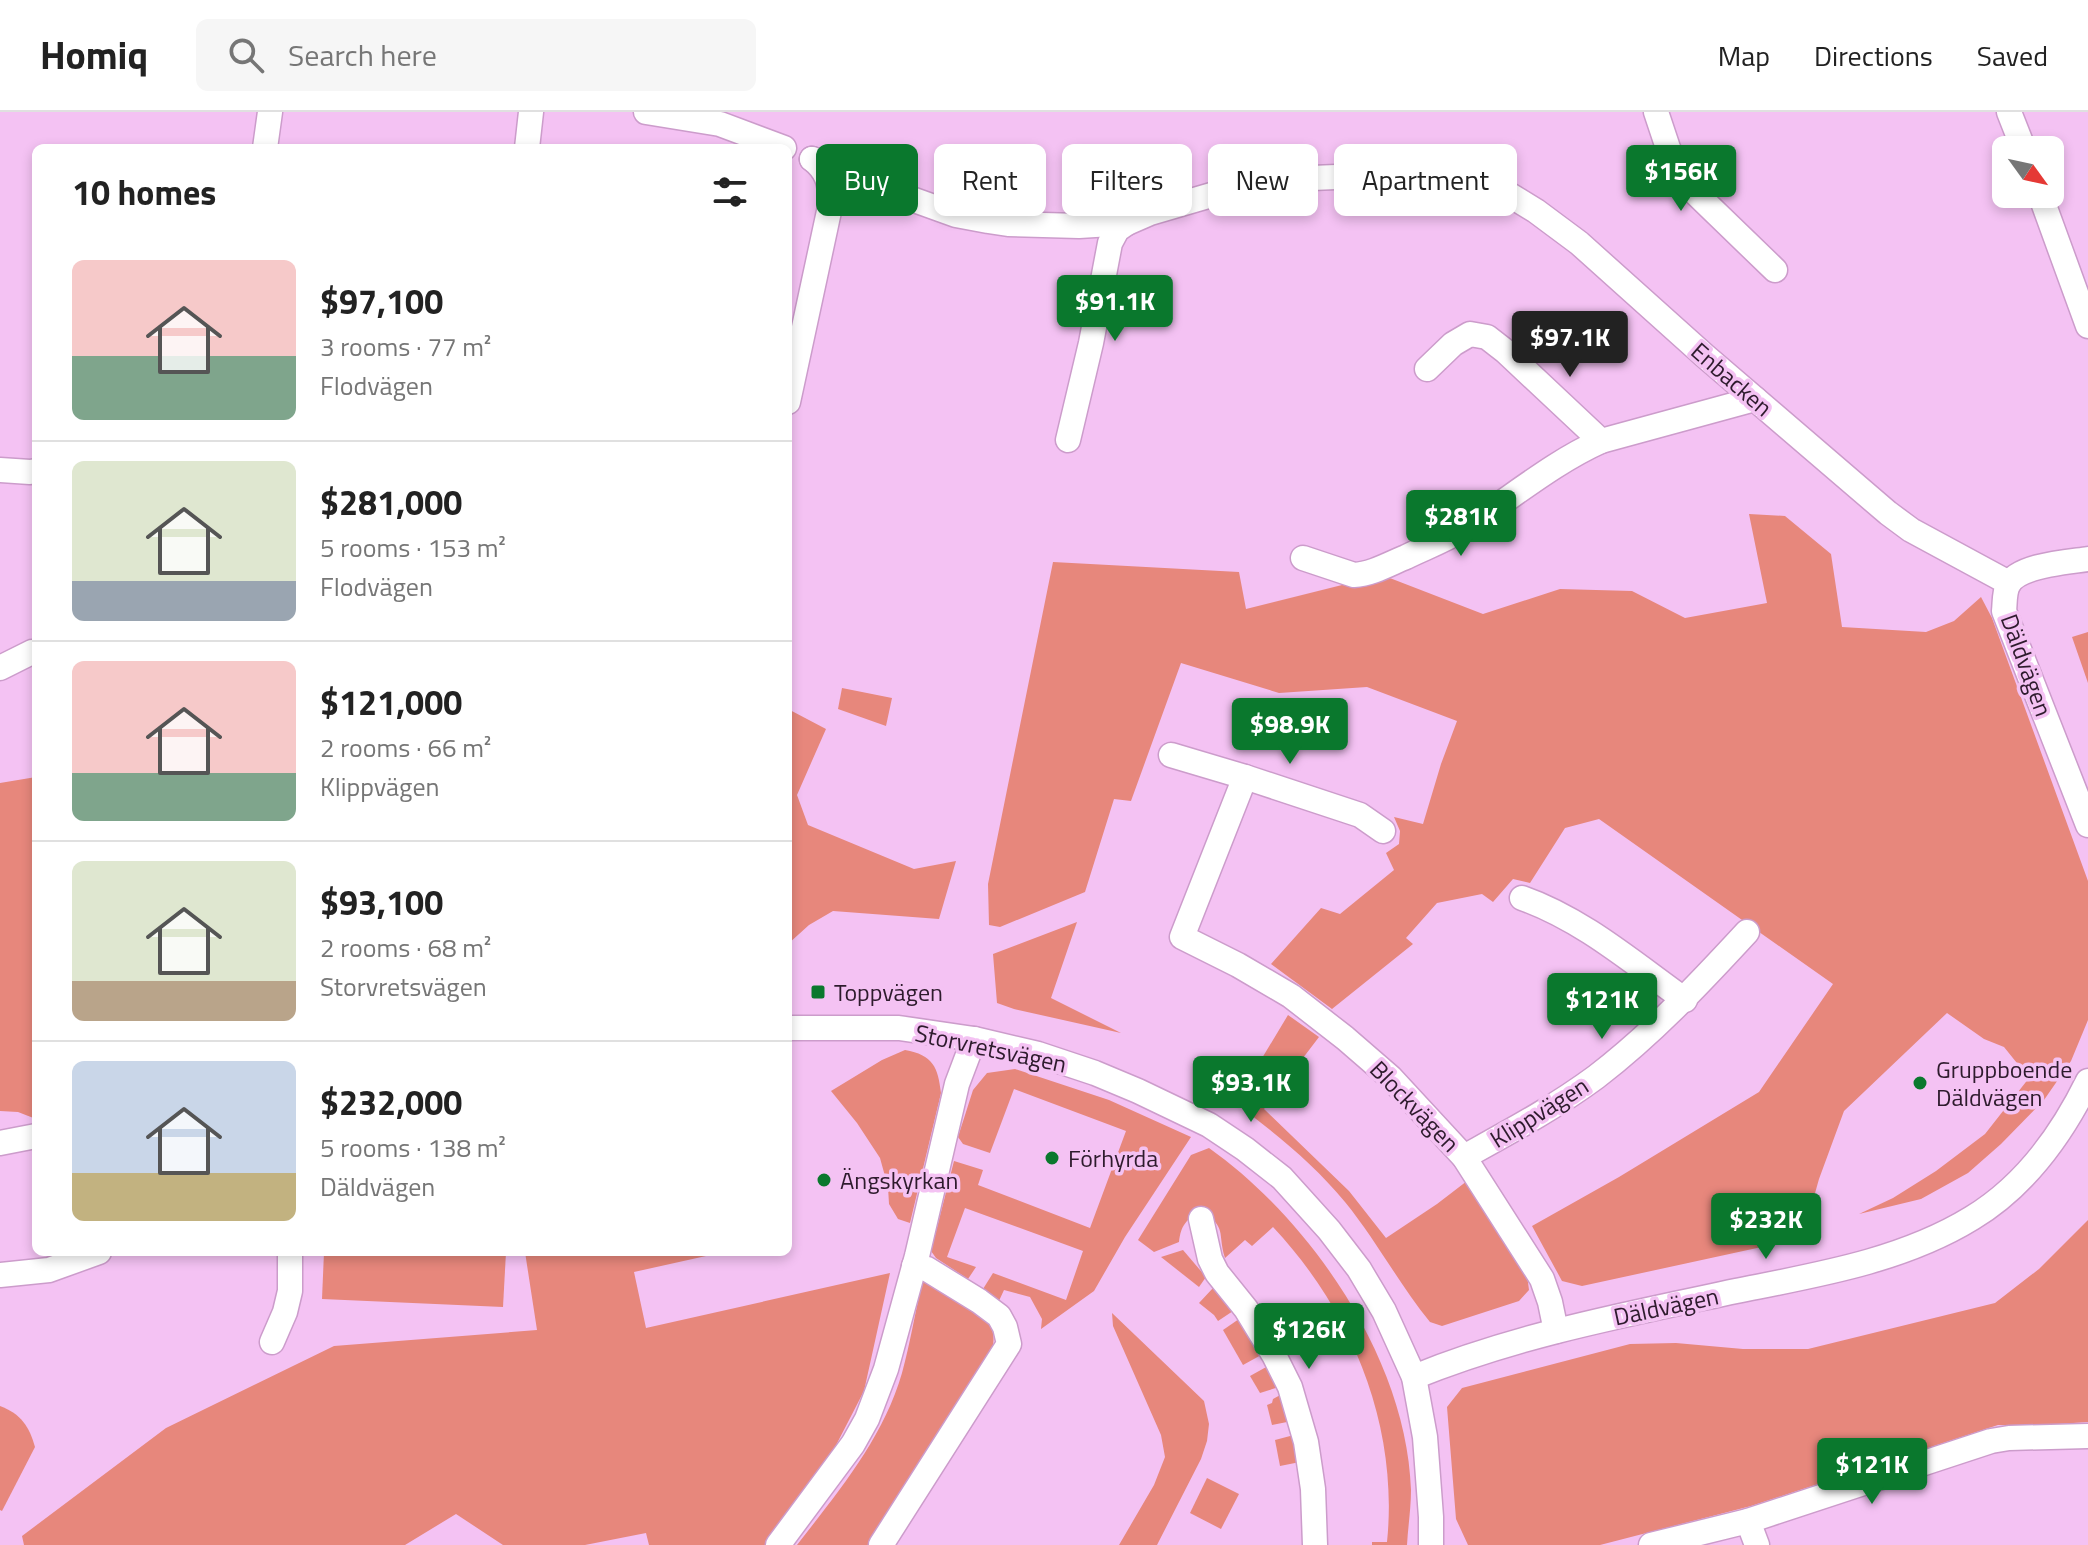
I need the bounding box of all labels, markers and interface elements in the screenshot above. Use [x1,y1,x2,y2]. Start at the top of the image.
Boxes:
search box [196,19,756,91]
text: Homiq [40,26,148,84]
text: Search here [288,32,437,78]
icon: search [224,33,268,77]
text: Map [1718,34,1770,77]
text: Directions [1814,34,1933,77]
text: Saved [1977,34,2048,77]
north arrow [1992,136,2064,208]
map controls [1992,136,2064,208]
chip: Buy [816,144,918,216]
chip: Rent [934,144,1046,216]
chip: Filters [1062,144,1192,216]
chip: New [1208,144,1318,216]
chip: Apartment [1334,144,1517,216]
pin: $156K [1625,145,1737,213]
text: $156K [1644,151,1718,190]
text: 10 homes [72,166,216,218]
icon: filters [708,170,752,214]
text: $97,100 [320,275,443,327]
pin: $91.1K [1050,275,1180,343]
text: $91.1K [1075,281,1155,320]
icon: home [136,292,232,388]
pin: $97.1K [1505,311,1635,379]
text: $97.1K [1530,317,1610,356]
text: 3 rooms · 77 m² [320,327,491,366]
street label: Enbacken [1683,333,1781,425]
text: Flodvägen [320,366,433,405]
text: $281,000 [320,476,462,528]
pin: $281K [1405,490,1517,558]
icon: home [136,493,232,589]
text: $281K [1424,496,1498,535]
text: 5 rooms · 153 m² [320,528,506,567]
text: Flodvägen [320,567,433,606]
street label: Däldvägen [1992,609,2062,721]
text: $121,000 [320,676,462,728]
icon: home [136,693,232,789]
pin: $98.9K [1225,698,1355,766]
text: $98.9K [1250,704,1330,743]
text: 2 rooms · 66 m² [320,728,491,767]
text: Klippvägen [320,767,439,806]
text: $93,100 [320,876,443,928]
icon: home [136,893,232,989]
text: 2 rooms · 68 m² [320,928,491,967]
text: Storvretsvägen [320,967,487,1006]
pin: $121K [1546,973,1658,1041]
place label: Toppvägen [834,974,943,1010]
text: $121K [1565,979,1639,1018]
marker: Toppvägen [809,983,827,1001]
street label: Storvretsvägen [912,1014,1070,1082]
place label: Gruppboende Däldvägen [1936,1051,2072,1115]
street label: Blockvägen [1362,1052,1468,1160]
pin: $93.1K [1186,1056,1316,1124]
text: $93.1K [1211,1062,1291,1101]
street label: Klippvägen [1483,1068,1595,1156]
marker: Gruppboende Däldvägen [1911,1074,1929,1092]
text: $232,000 [320,1076,462,1128]
icon: home [136,1093,232,1189]
text: 5 rooms · 138 m² [320,1128,506,1167]
place label: Förhyrda [1068,1140,1158,1176]
marker: Förhyrda [1043,1149,1061,1167]
place label: Ängskyrkan [840,1162,958,1198]
text: Däldvägen [320,1167,435,1206]
marker: Ängskyrkan [815,1171,833,1189]
pin: $232K [1710,1193,1822,1261]
text: $232K [1729,1199,1803,1238]
street label: Däldvägen [1610,1277,1722,1335]
pin: $126K [1253,1303,1365,1371]
text: $126K [1272,1309,1346,1348]
pin: $121K [1816,1438,1928,1506]
text: $121K [1835,1444,1909,1483]

